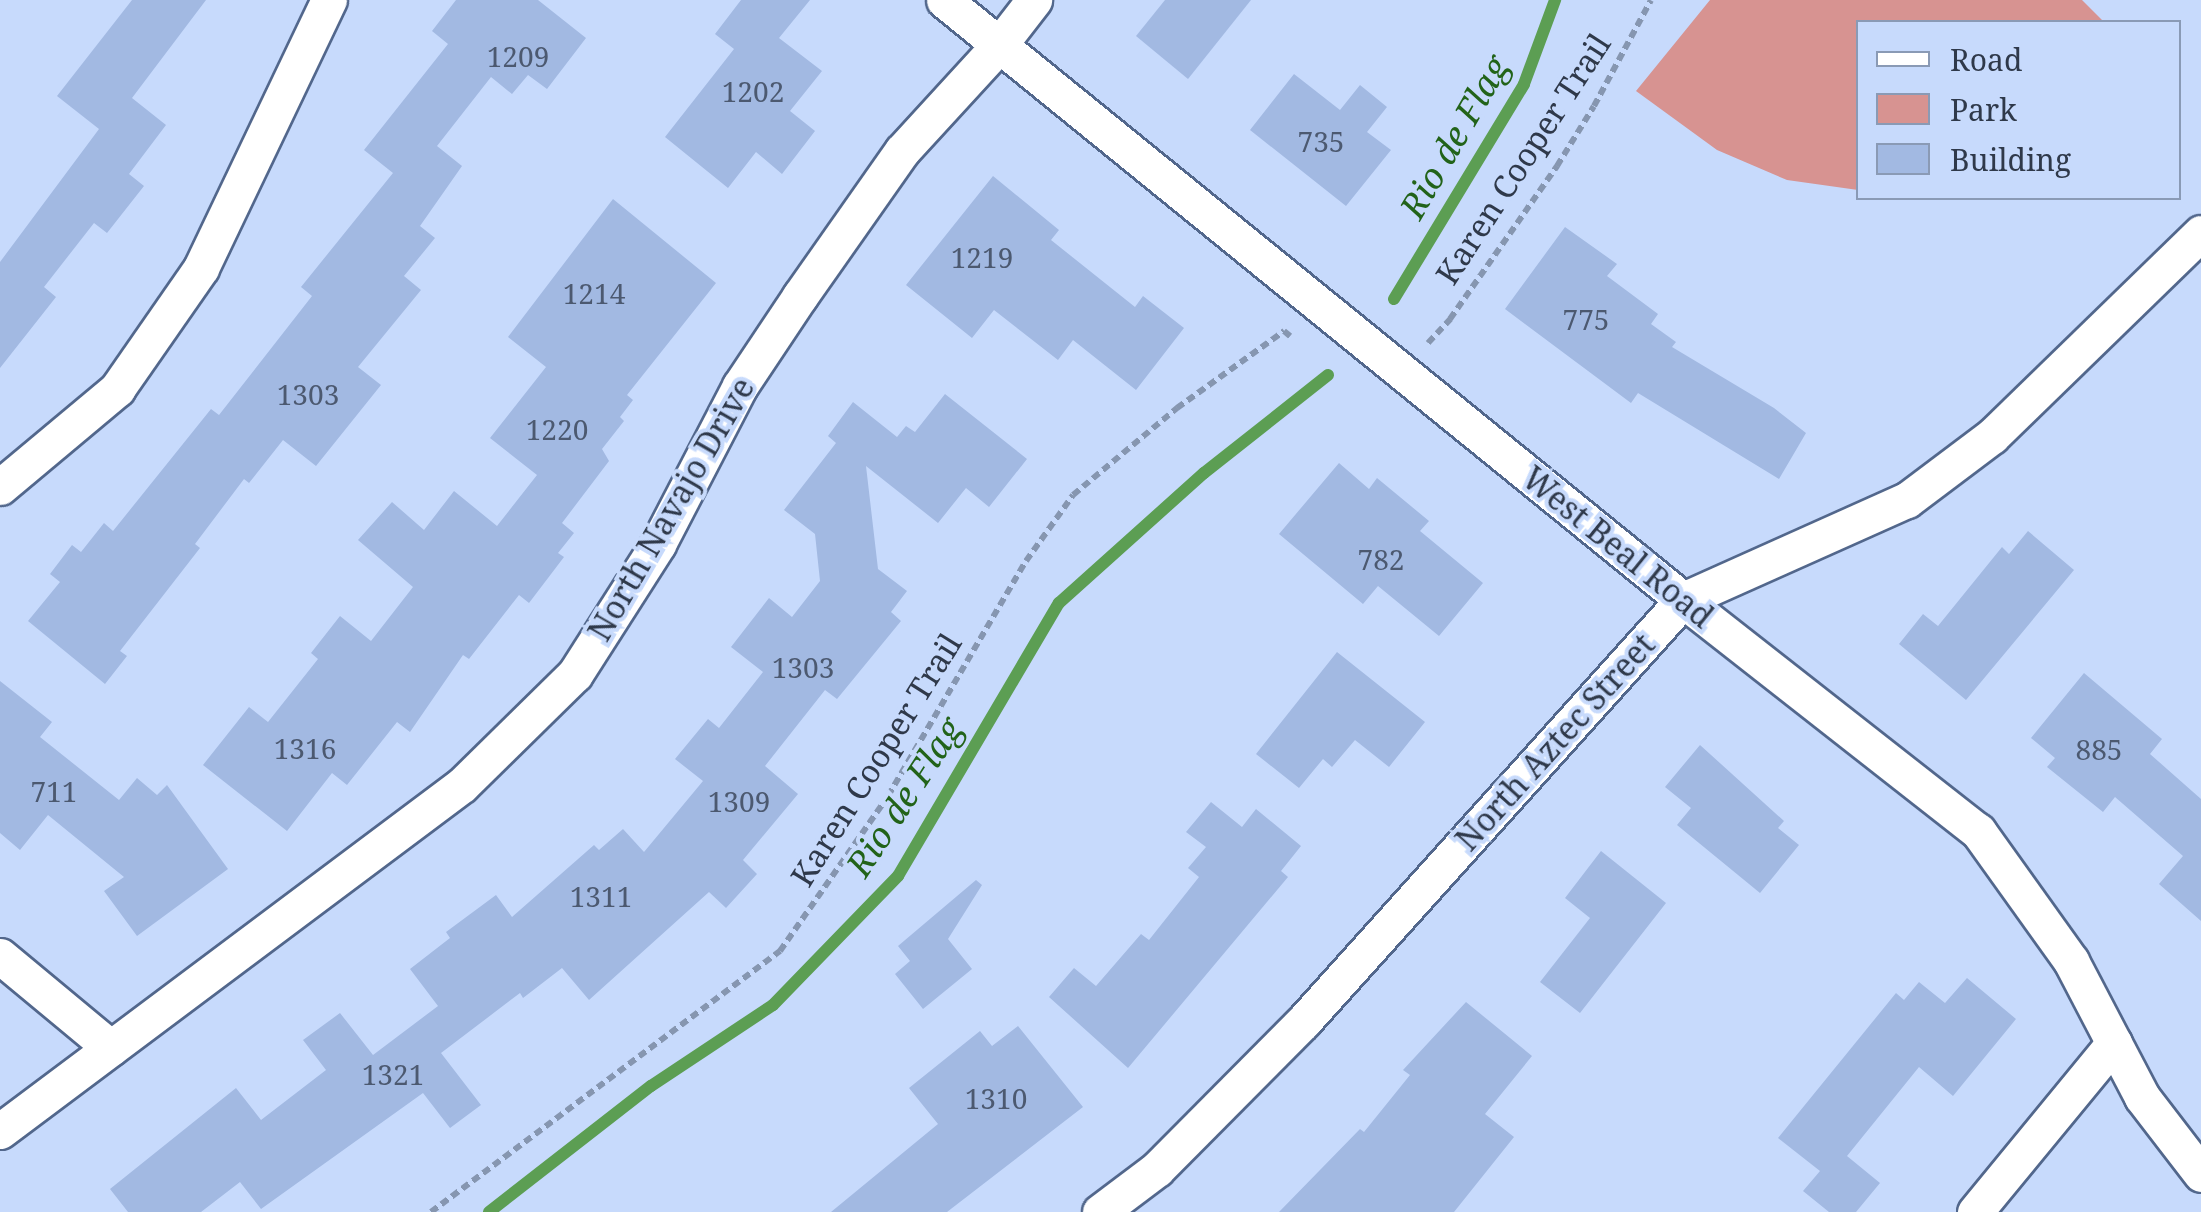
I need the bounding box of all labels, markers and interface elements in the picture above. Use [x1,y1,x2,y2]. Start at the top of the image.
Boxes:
legend [1856,20,2181,200]
street label: Karen Cooper Trail [1428,27,1618,291]
house number: 1209 [487,39,549,73]
text: Road [1950,39,2022,80]
water label: Rio de Flag [1391,48,1517,226]
house number: 1202 [722,74,784,108]
text: Park [1950,89,2017,130]
house number: 735 [1298,124,1344,158]
text: Building [1950,139,2071,180]
house number: 1219 [951,240,1013,274]
house number: 1214 [563,276,625,310]
house number: 775 [1563,302,1609,336]
street label: North Navajo Drive [580,371,762,647]
house number: 1303 [277,377,339,411]
house number: 1220 [526,412,588,446]
street label: West Beal Road [1515,458,1721,636]
house number: 782 [1358,542,1404,576]
street label: North Aztec Street [1448,626,1662,858]
street label: Karen Cooper Trail [783,627,969,893]
house number: 1303 [772,650,834,684]
water label: Rio de Flag [837,710,971,884]
house number: 1316 [274,731,336,765]
house number: 885 [2076,732,2122,766]
house number: 711 [31,774,77,808]
house number: 1309 [708,784,770,818]
house number: 1311 [570,879,632,913]
house number: 1321 [362,1057,424,1091]
house number: 1310 [965,1081,1027,1115]

